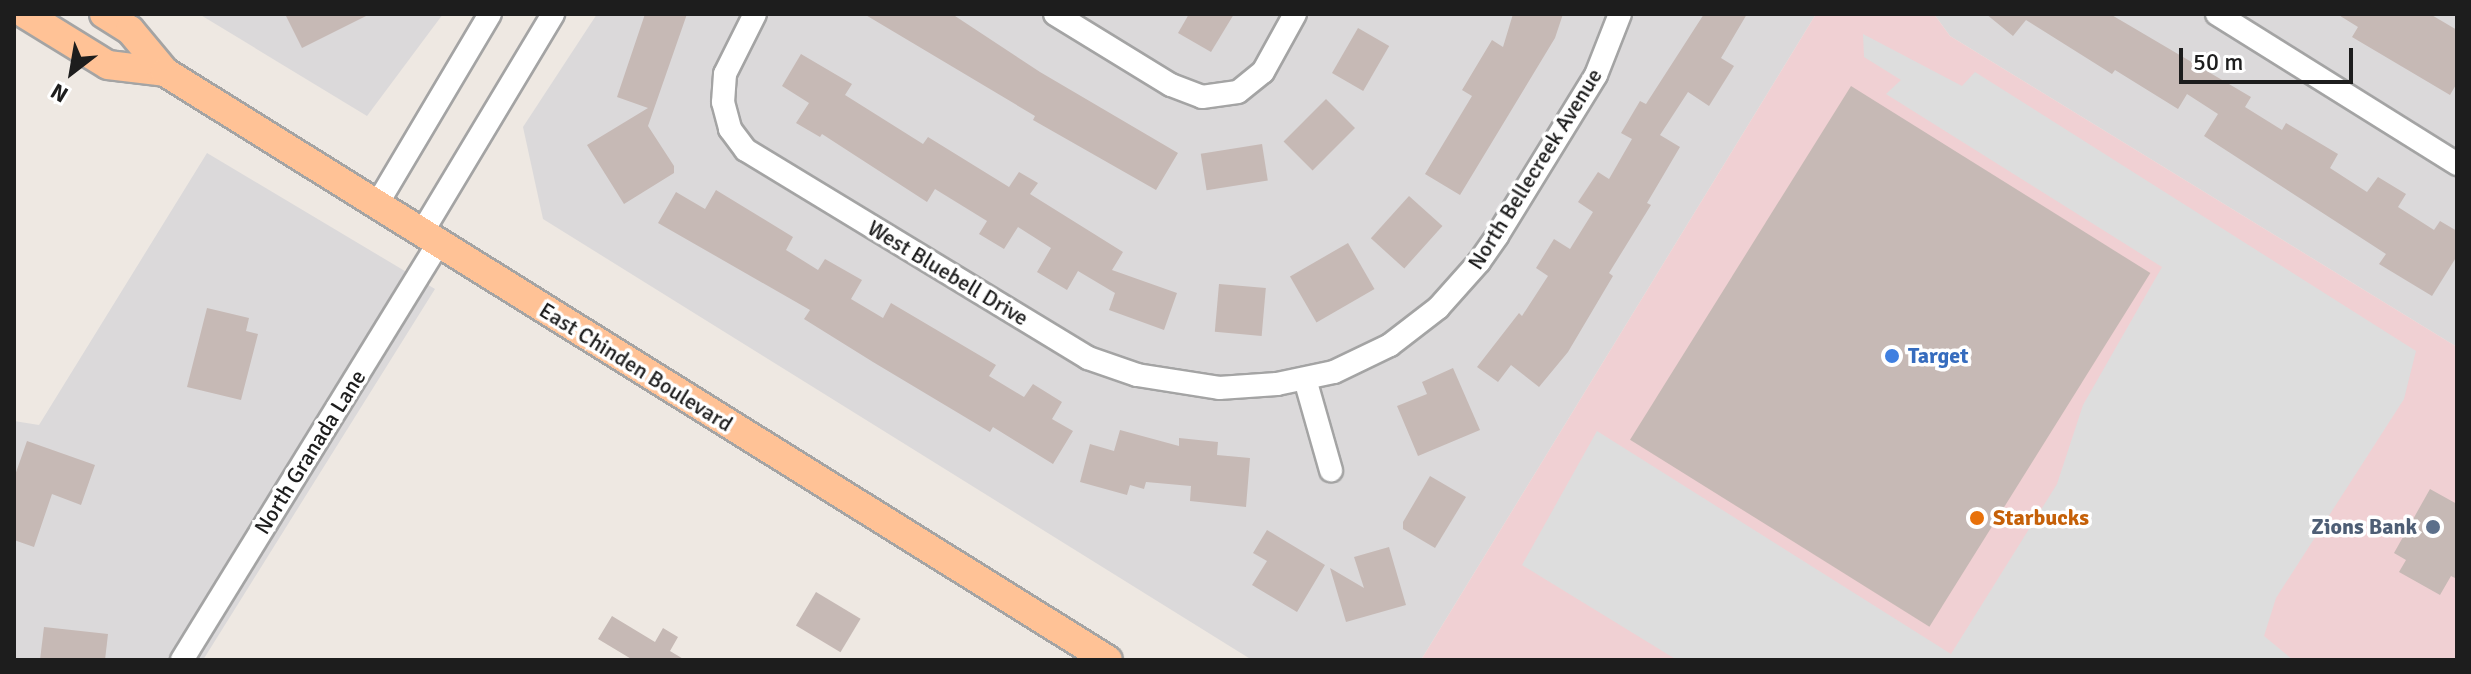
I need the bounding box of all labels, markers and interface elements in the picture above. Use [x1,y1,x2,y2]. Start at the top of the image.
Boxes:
north arrow [32,32,112,112]
scale bar [2183,32,2357,82]
text: 50 m [2193,47,2243,77]
street label: North Bellecreek Avenue [1462,64,1608,274]
text: N [46,77,73,109]
street label: West Bluebell Drive [863,215,1033,331]
street label: East Chinden Boulevard [535,297,737,437]
place label: Target [1908,343,1968,369]
marker: Target [1883,347,1901,365]
street label: North Granada Lane [249,365,371,539]
place label: Starbucks [1993,505,2089,531]
marker: Starbucks [1968,509,1986,527]
place label: Zions Bank [2311,514,2417,540]
marker: Zions Bank [2424,518,2442,536]

